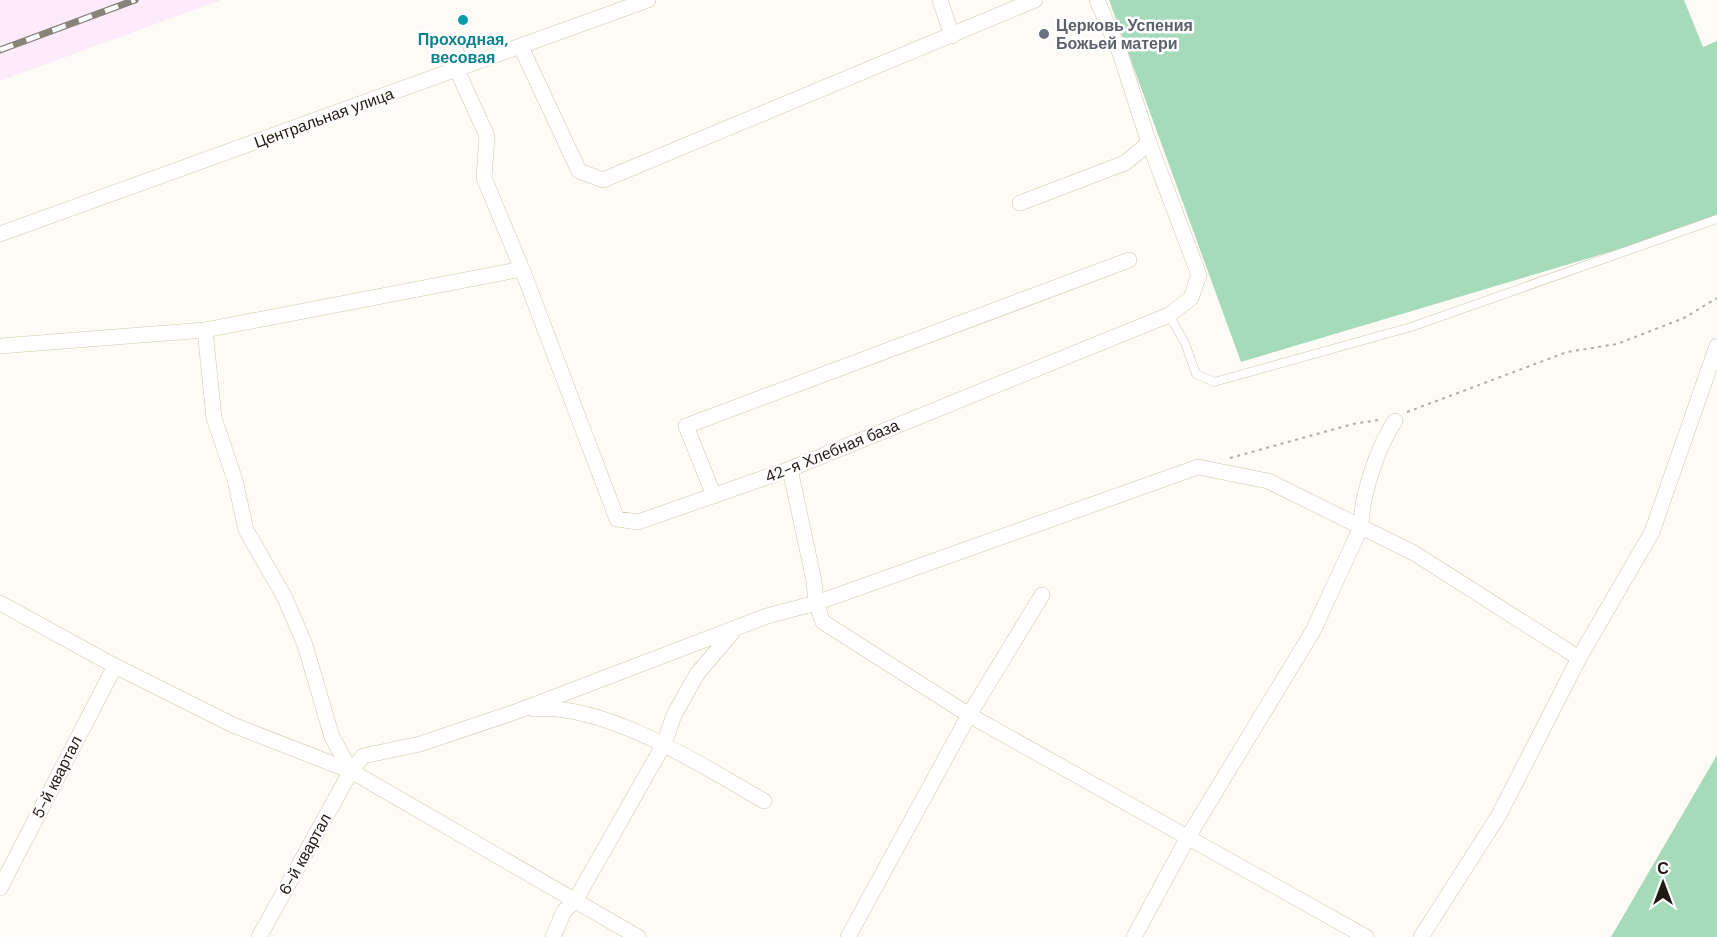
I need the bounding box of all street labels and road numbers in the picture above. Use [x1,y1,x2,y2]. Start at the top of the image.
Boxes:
street label: Центральная улица [251,83,397,153]
street label: 42-я Хлебная база [762,414,902,487]
street label: 5-й квартал [27,732,87,822]
street label: 6-й квартал [274,810,336,898]

